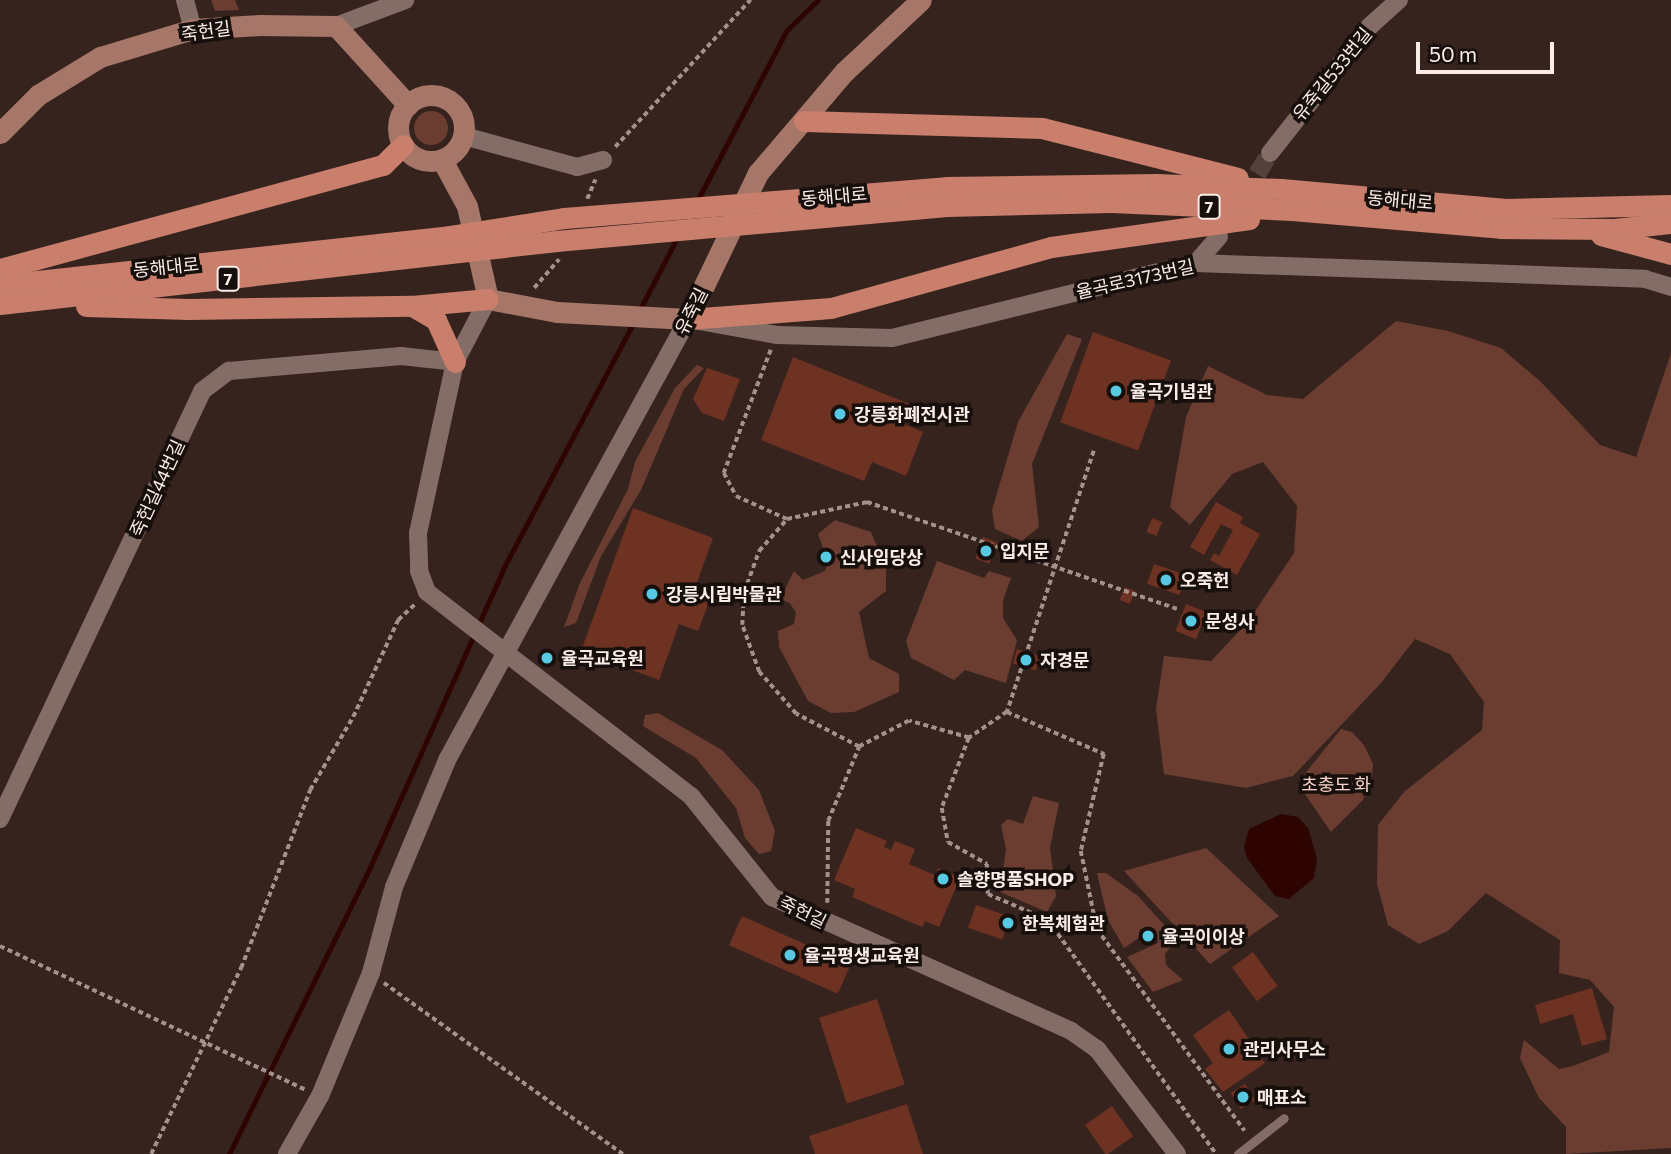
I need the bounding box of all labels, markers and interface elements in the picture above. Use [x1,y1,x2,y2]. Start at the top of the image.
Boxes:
street label: 죽헌길 [180,17,232,45]
street label: 유죽길533번길 [1288,23,1376,125]
scale bar [1419,28,1557,72]
text: 50 m [1429,41,1477,66]
street label: 동해대로 [800,182,868,210]
street label: 동해대로 [1366,186,1434,214]
road number: 7 [1197,195,1221,220]
street label: 동해대로 [132,253,200,281]
street label: 율곡로3173번길 [1074,255,1196,303]
road number: 7 [216,266,240,292]
street label: 유죽길 [670,284,712,338]
place label: 율곡기념관 [1130,380,1213,402]
marker: 율곡기념관 [1108,383,1124,399]
place label: 강릉화폐전시관 [854,403,970,425]
marker: 강릉화폐전시관 [832,406,848,422]
street label: 죽헌길44번길 [125,436,189,540]
place label: 입지문 [1000,540,1050,562]
marker: 입지문 [978,543,994,559]
place label: 신사임당상 [840,546,923,568]
marker: 신사임당상 [818,549,834,565]
place label: 오죽헌 [1180,569,1230,591]
marker: 오죽헌 [1158,572,1174,588]
place label: 강릉시립박물관 [666,583,782,605]
marker: 강릉시립박물관 [644,586,660,602]
place label: 문성사 [1205,610,1255,632]
marker: 문성사 [1183,613,1199,629]
place label: 율곡교육원 [561,647,644,669]
place label: 자경문 [1040,649,1090,671]
marker: 율곡교육원 [539,650,555,666]
marker: 자경문 [1018,652,1034,668]
park label: 초충도 화 [1301,773,1371,795]
place label: 솔향명품SHOP [957,868,1074,890]
marker: 솔향명품SHOP [935,871,951,887]
street label: 죽헌길 [776,891,830,933]
place label: 한복체험관 [1022,912,1105,934]
marker: 한복체험관 [1000,915,1016,931]
place label: 율곡이이상 [1162,925,1245,947]
marker: 율곡이이상 [1140,928,1156,944]
place label: 율곡평생교육원 [804,944,920,966]
marker: 율곡평생교육원 [782,947,798,963]
place label: 관리사무소 [1243,1038,1326,1060]
marker: 관리사무소 [1221,1041,1237,1057]
place label: 매표소 [1257,1086,1307,1108]
marker: 매표소 [1235,1089,1251,1105]

